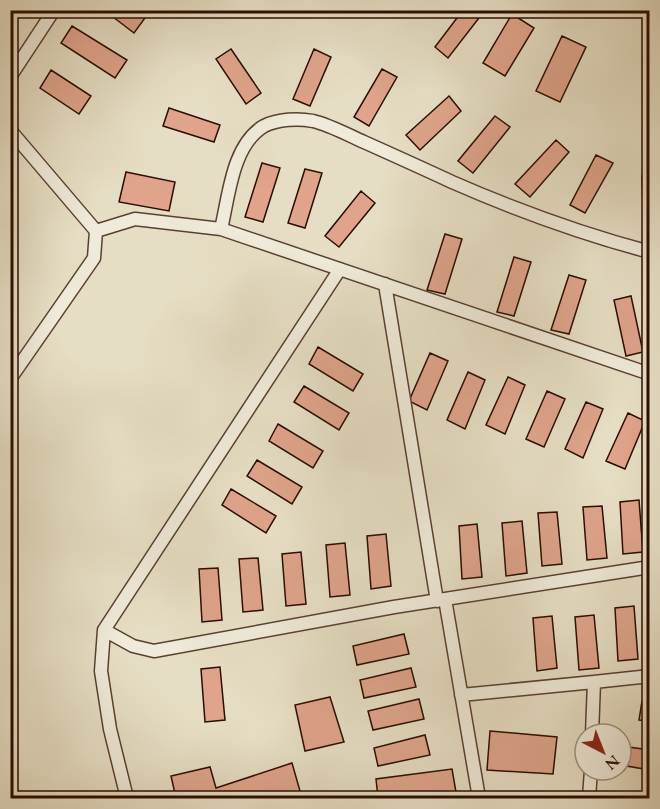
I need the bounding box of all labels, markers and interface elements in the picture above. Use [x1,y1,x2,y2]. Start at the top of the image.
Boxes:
north arrow [573,722,633,782]
text: N [601,751,625,775]

